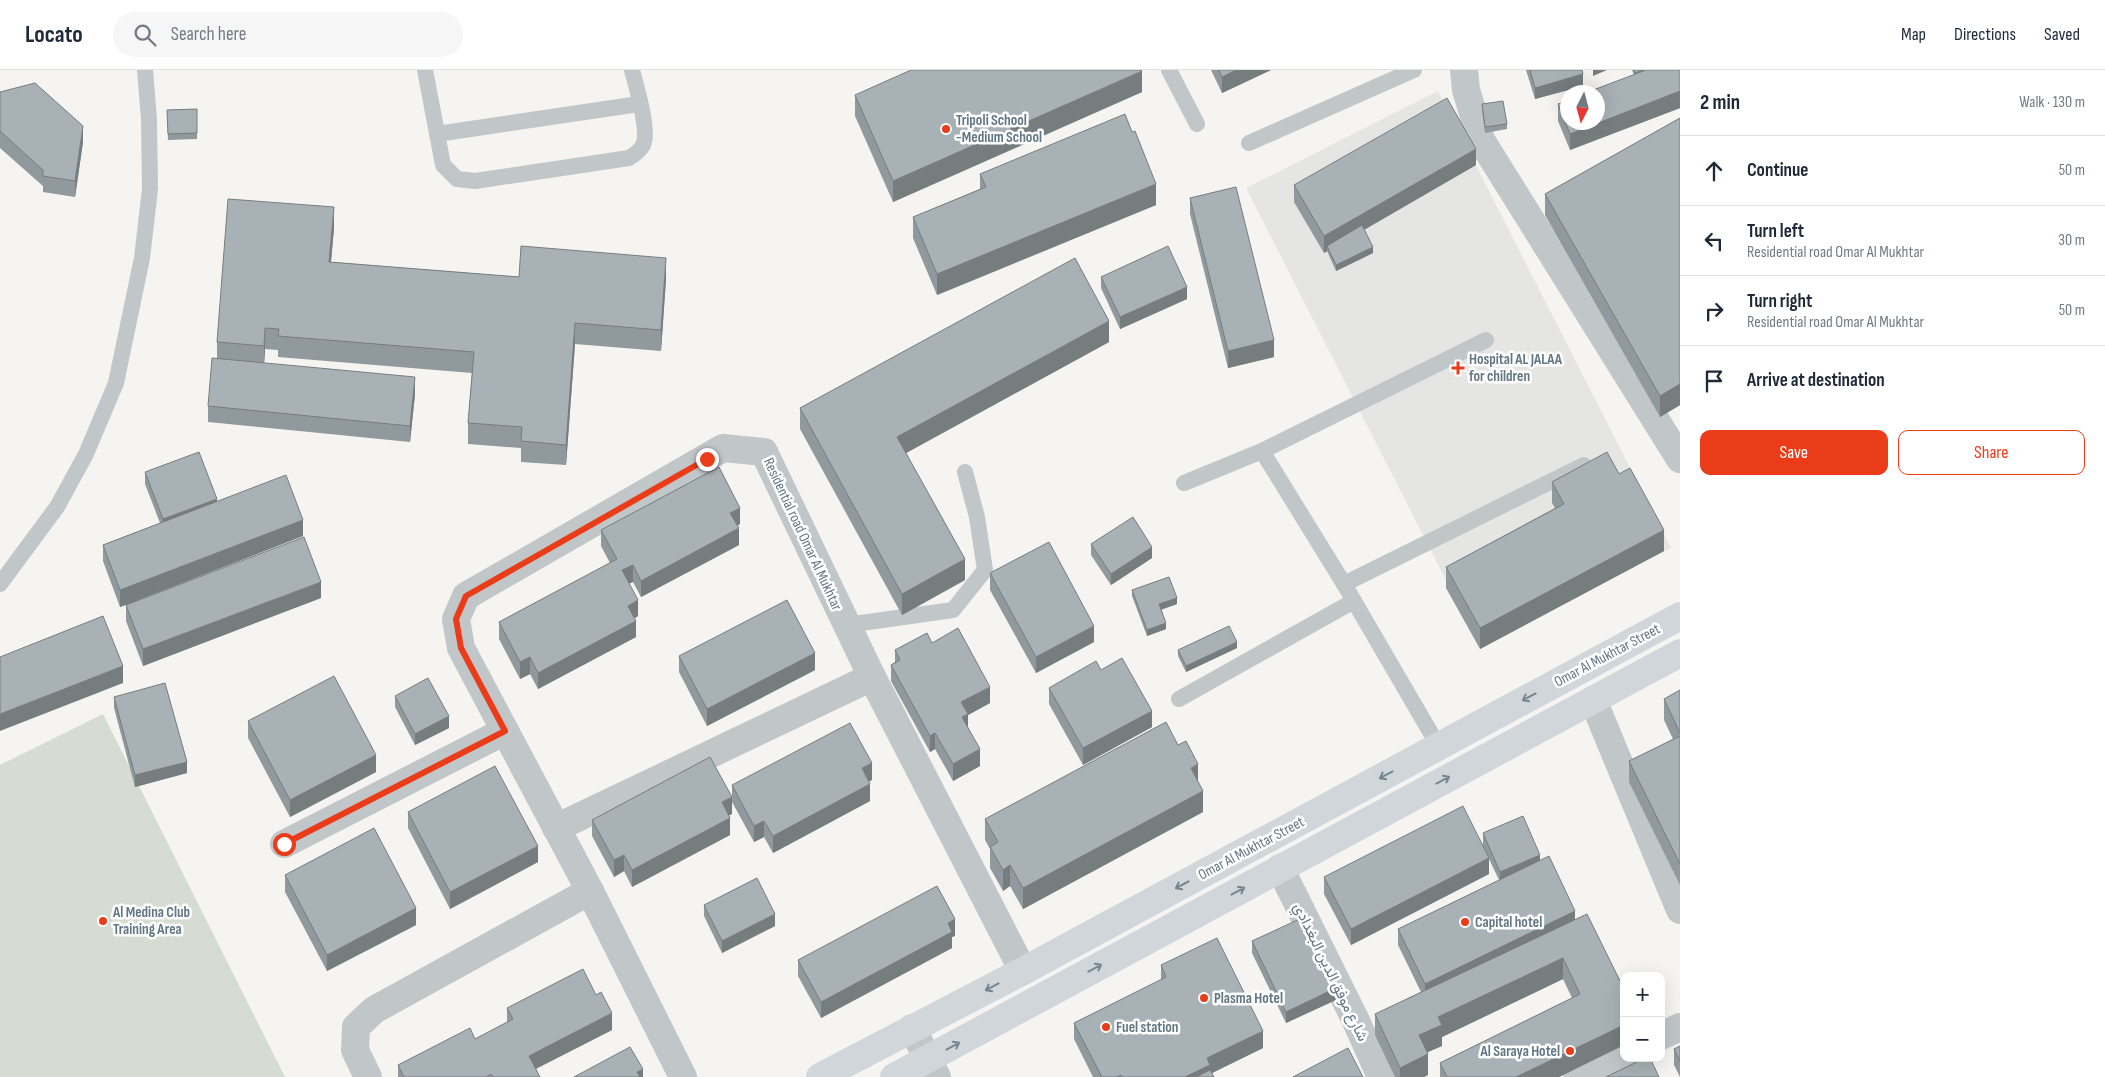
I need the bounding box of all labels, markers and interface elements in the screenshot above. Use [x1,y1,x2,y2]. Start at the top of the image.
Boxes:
search box [113,12,463,57]
text: Locato [25,20,83,49]
icon: search [131,21,159,49]
text: Search here [171,23,246,46]
text: Map [1901,24,1926,45]
text: Directions [1954,24,2016,45]
text: Saved [2044,24,2080,45]
north arrow [1560,85,1605,130]
text: 2 min [1700,90,1740,115]
text: Walk · 130 m [2019,93,2085,112]
place label: Tripoli School -Medium School [956,111,1042,147]
marker: Tripoli School -Medium School [940,123,952,135]
icon: ahead [1700,157,1728,185]
text: Continue [1747,159,1808,182]
text: 50 m [2059,161,2085,180]
text: Turn left [1747,220,1804,243]
icon: left [1700,227,1728,255]
text: 30 m [2058,231,2085,250]
text: Residential road Omar Al Mukhtar [1747,243,1924,262]
text: Turn right [1747,290,1812,313]
icon: right [1700,297,1728,325]
text: 50 m [2059,301,2085,320]
text: Residential road Omar Al Mukhtar [1747,313,1924,332]
place label: Hospital AL JALAA for children [1469,350,1563,386]
marker: Hospital AL JALAA for children [1451,361,1465,375]
icon: arrive [1700,367,1728,395]
text: Arrive at destination [1747,369,1885,392]
button: Save [1700,430,1888,475]
button: Share [1898,430,2085,475]
route end [696,448,719,471]
street label: Residential road Omar Al Mukhtar [759,455,847,614]
street label: Omar Al Mukhtar Street [1551,619,1664,691]
one-way arrow [1523,693,1537,703]
one-way arrow [1380,770,1394,780]
one-way arrow [1435,775,1450,785]
street label: Omar Al Mukhtar Street [1195,812,1308,884]
route start [273,833,296,856]
one-way arrow [1174,880,1189,890]
one-way arrow [1231,886,1246,896]
street label: شارع موفق الدين البغدادي [1286,900,1372,1046]
place label: Al Medina Club Training Area [112,903,190,939]
place label: Capital hotel [1475,913,1542,932]
marker: Al Medina Club Training Area [97,915,109,927]
marker: Capital hotel [1459,916,1471,928]
one-way arrow [1088,963,1103,973]
map controls [1620,972,1665,1062]
button: + [1620,972,1665,1017]
one-way arrow [985,982,1000,992]
place label: Plasma Hotel [1214,989,1283,1008]
marker: Plasma Hotel [1198,992,1210,1004]
button: − [1620,1017,1665,1062]
place label: Fuel station [1116,1018,1178,1037]
marker: Fuel station [1100,1021,1112,1033]
one-way arrow [945,1041,960,1051]
place label: Al Saraya Hotel [1480,1042,1560,1061]
marker: Al Saraya Hotel [1564,1045,1576,1057]

